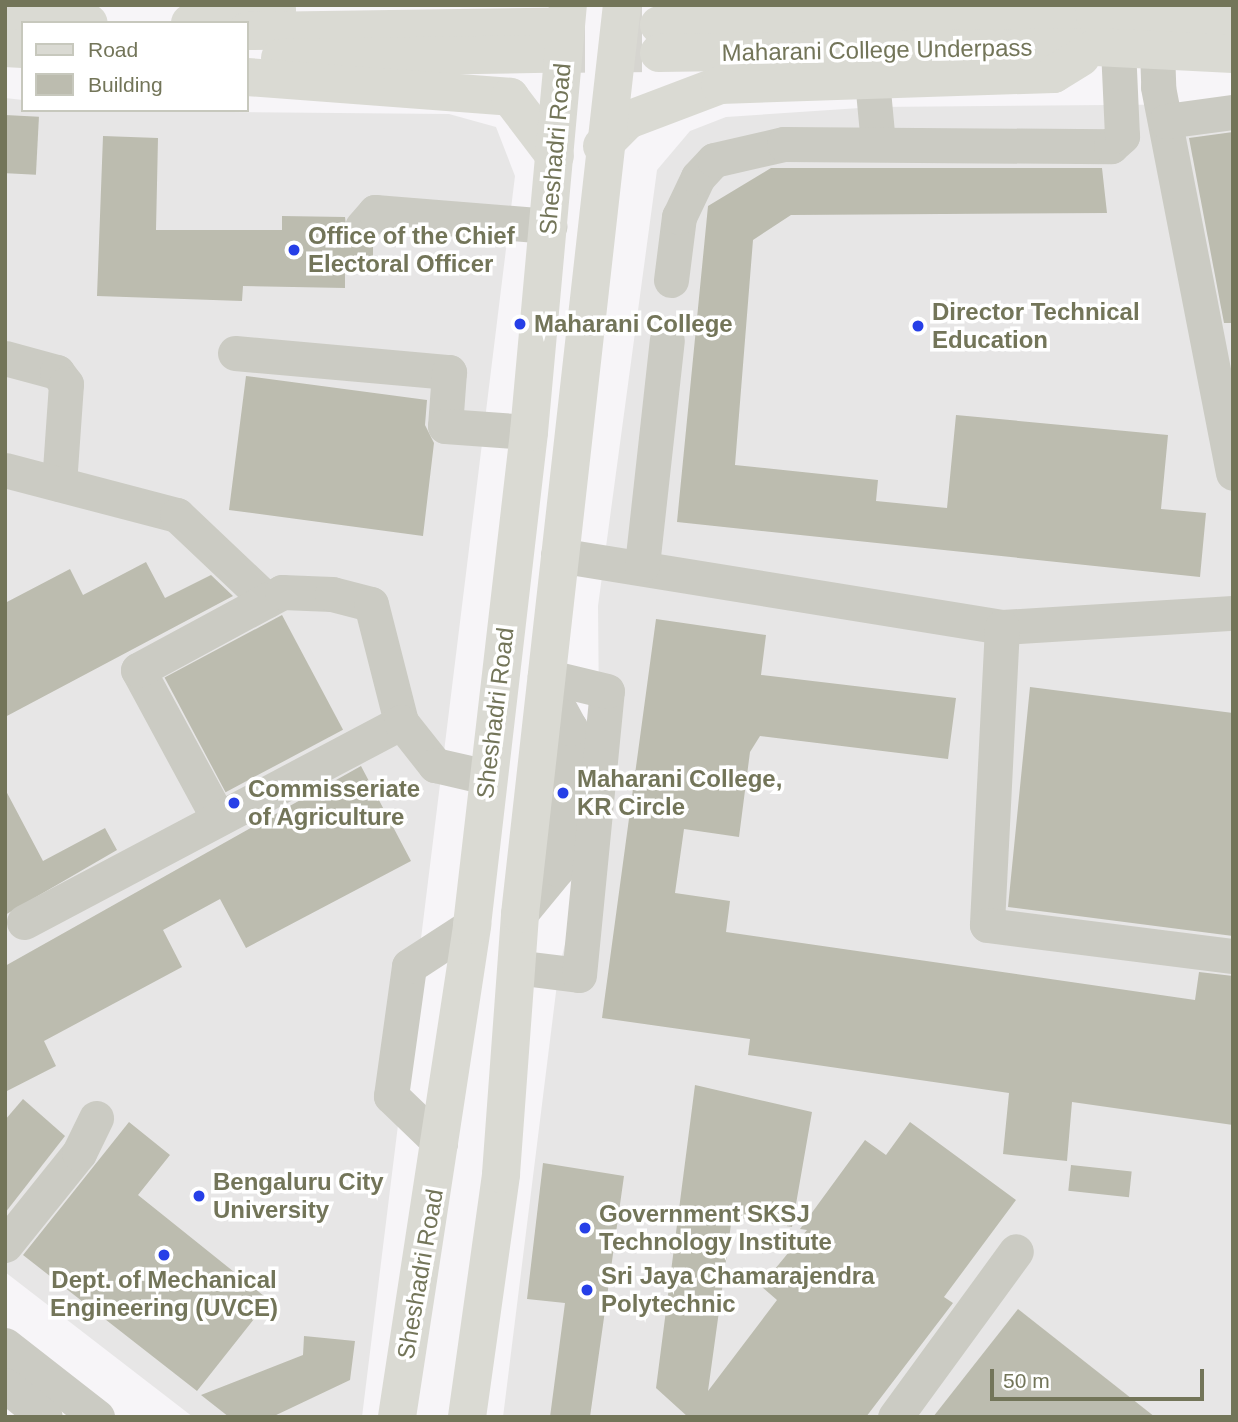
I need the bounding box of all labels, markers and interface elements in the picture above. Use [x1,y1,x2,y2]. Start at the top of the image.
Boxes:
legend [21,21,248,112]
street label: Maharani College Underpass [721,33,1033,67]
text: Road [88,38,138,61]
street label: Sheshadri Road [533,62,577,236]
text: Building [88,73,163,96]
place label: Office of the Chief Electoral Officer [308,222,515,278]
marker: Office of the Chief Electoral Officer [286,242,302,258]
place label: Director Technical Education [932,298,1140,354]
place label: Maharani College [534,310,733,338]
marker: Maharani College [512,316,528,332]
marker: Director Technical Education [910,318,926,334]
street label: Sheshadri Road [470,626,520,800]
place label: Maharani College, KR Circle [577,765,782,821]
place label: Commisseriate of Agriculture [248,775,420,831]
marker: Maharani College, KR Circle [555,785,571,801]
marker: Commisseriate of Agriculture [226,795,242,811]
place label: Bengaluru City University [213,1168,384,1224]
street label: Sheshadri Road [391,1187,449,1361]
marker: Bengaluru City University [191,1188,207,1204]
place label: Government SKSJ Technology Institute [599,1200,832,1256]
marker: Government SKSJ Technology Institute [577,1220,593,1236]
marker: Dept. of Mechanical Engineering (UVCE) [156,1247,172,1263]
place label: Sri Jaya Chamarajendra Polytechnic [601,1262,874,1318]
place label: Dept. of Mechanical Engineering (UVCE) [50,1266,278,1322]
marker: Sri Jaya Chamarajendra Polytechnic [579,1282,595,1298]
scale bar [993,1356,1206,1400]
text: 50 m [1003,1369,1050,1392]

